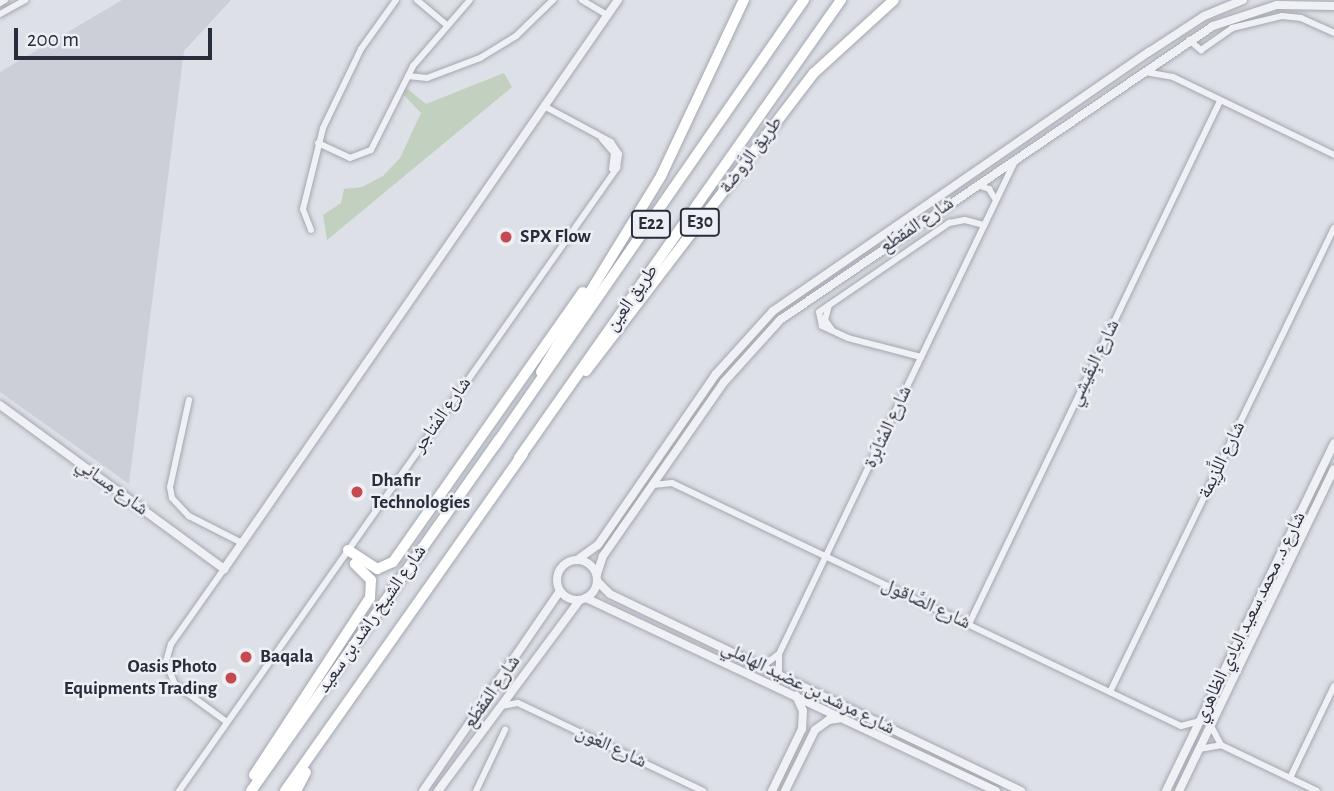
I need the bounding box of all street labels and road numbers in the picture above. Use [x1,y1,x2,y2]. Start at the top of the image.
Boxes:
street label: طريق الرَّوضة [715,112,787,198]
street label: شارع المَقطَع [876,192,958,258]
road number: E30 [679,208,721,236]
road number: E22 [630,210,672,238]
street label: طريق العين [601,260,663,336]
street label: شارع البِقَيشِي [1063,316,1125,410]
street label: شارع المُتاجر [408,373,476,457]
street label: شارع المُثابَرة [859,382,917,472]
street label: شارع اللِّزِيمة [1194,418,1250,502]
street label: شارع مِسانِي [71,453,153,521]
street label: شارع د. محمد سعيد البادي الظاهري [1189,508,1311,726]
street label: شارع الشيخ راشد بن سعيد [312,541,432,697]
street label: شارع الصَّاقول [878,573,974,635]
street label: شارع مرشد بن عضيد الهاملي [718,636,898,740]
street label: شارع المَقطَع [459,651,525,733]
street label: شارع العُون [572,721,650,773]

